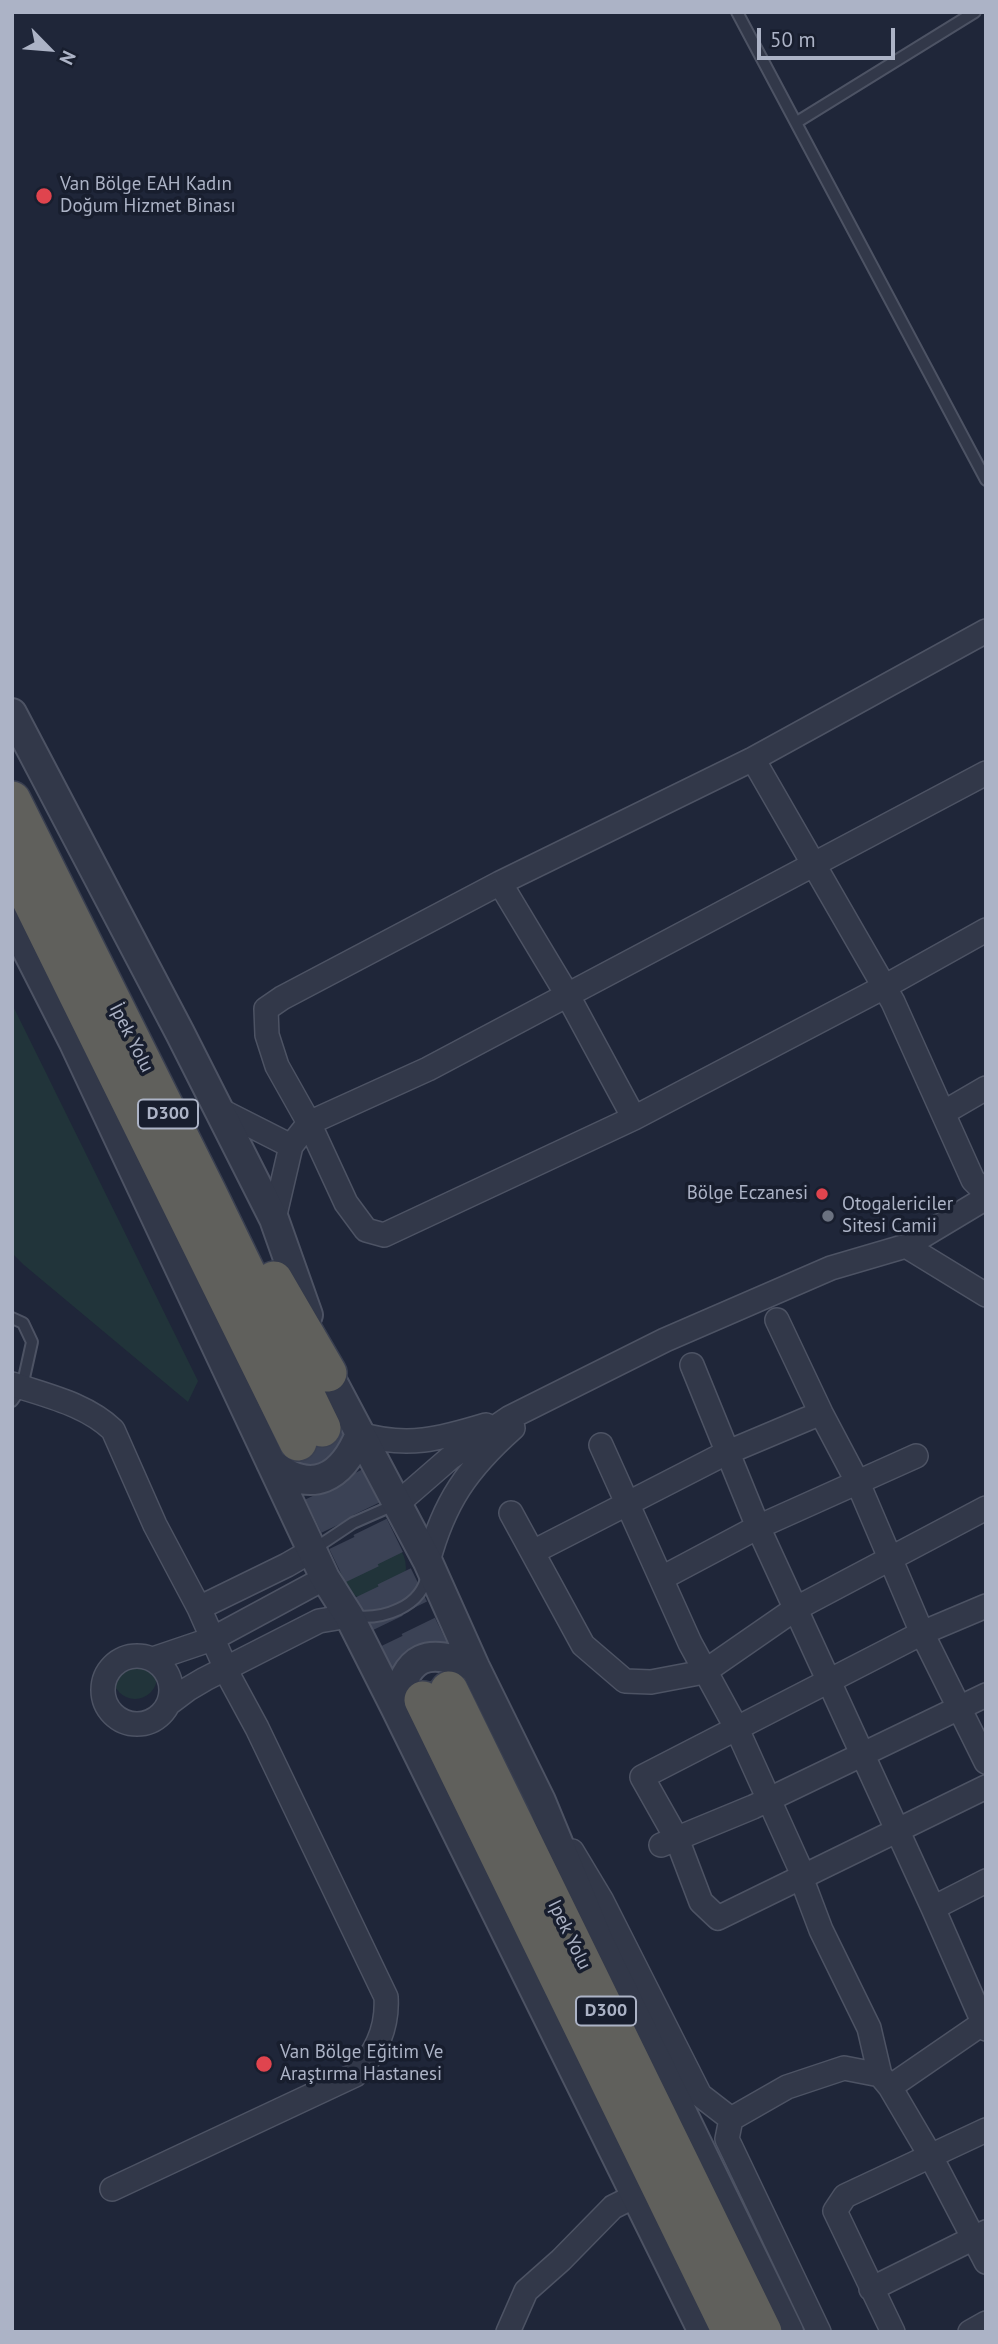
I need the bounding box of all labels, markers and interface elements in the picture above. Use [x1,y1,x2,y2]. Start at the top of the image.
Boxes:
north arrow [14,14,84,84]
scale bar [760,14,898,58]
text: 50 m [770,26,816,53]
text: N [55,47,82,69]
place label: Van Bölge EAH Kadın Doğum Hizmet Binası [60,174,236,218]
marker: Van Bölge EAH Kadın Doğum Hizmet Binası [34,186,54,206]
street label: İpek Yolu [104,1000,158,1076]
road number: D300 [138,1100,198,1128]
place label: Bölge Eczanesi [687,1183,808,1205]
marker: Bölge Eczanesi [814,1186,830,1202]
place label: Otogalericiler Sitesi Camii [842,1194,953,1238]
marker: Otogalericiler Sitesi Camii [820,1208,836,1224]
street label: Ipek Yolu [542,1896,596,1974]
road number: D300 [576,1996,636,2025]
place label: Van Bölge Eğitim Ve Araştırma Hastanesi [280,2042,443,2086]
marker: Van Bölge Eğitim Ve Araştırma Hastanesi [254,2054,274,2074]

